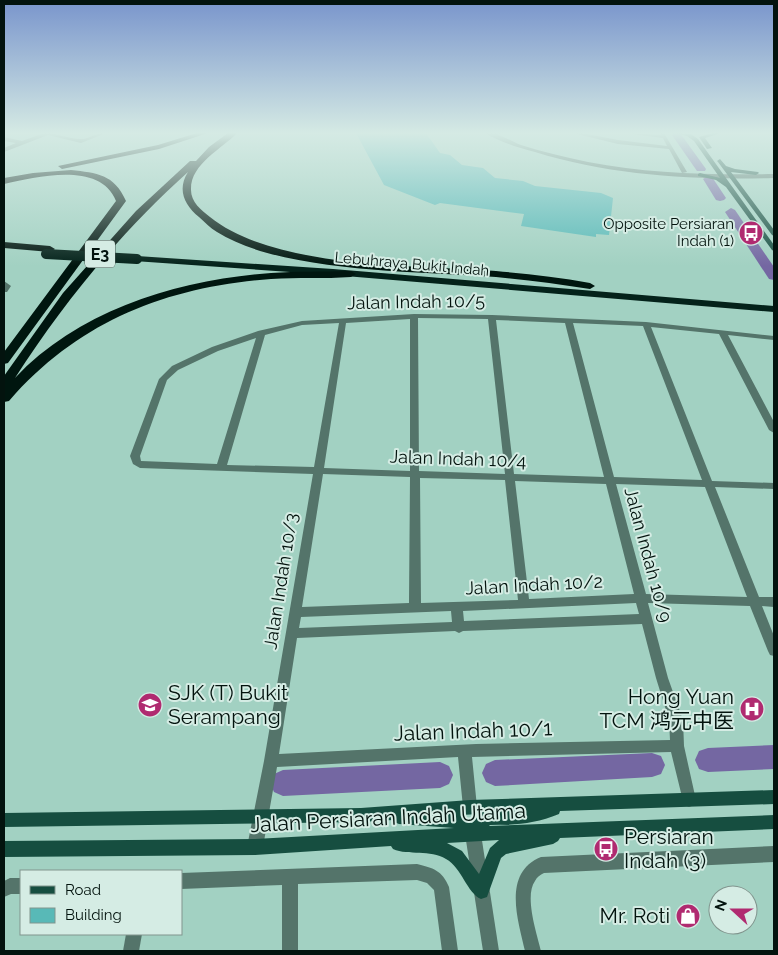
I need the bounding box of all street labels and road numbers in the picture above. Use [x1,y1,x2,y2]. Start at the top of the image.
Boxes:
road number: E3 [85,240,115,268]
street label: Lebuhraya Bukit Indah [334,248,490,280]
street label: Jalan Indah 10/5 [347,290,485,313]
street label: Jalan Indah 10/4 [389,446,527,471]
street label: Jalan Indah 10/9 [620,485,677,625]
street label: Jalan Indah 10/3 [259,511,302,651]
street label: Jalan Indah 10/2 [465,570,603,599]
street label: Jalan Indah 10/1 [393,715,553,746]
street label: Jalan Persiaran Indah Utama [250,798,526,837]

